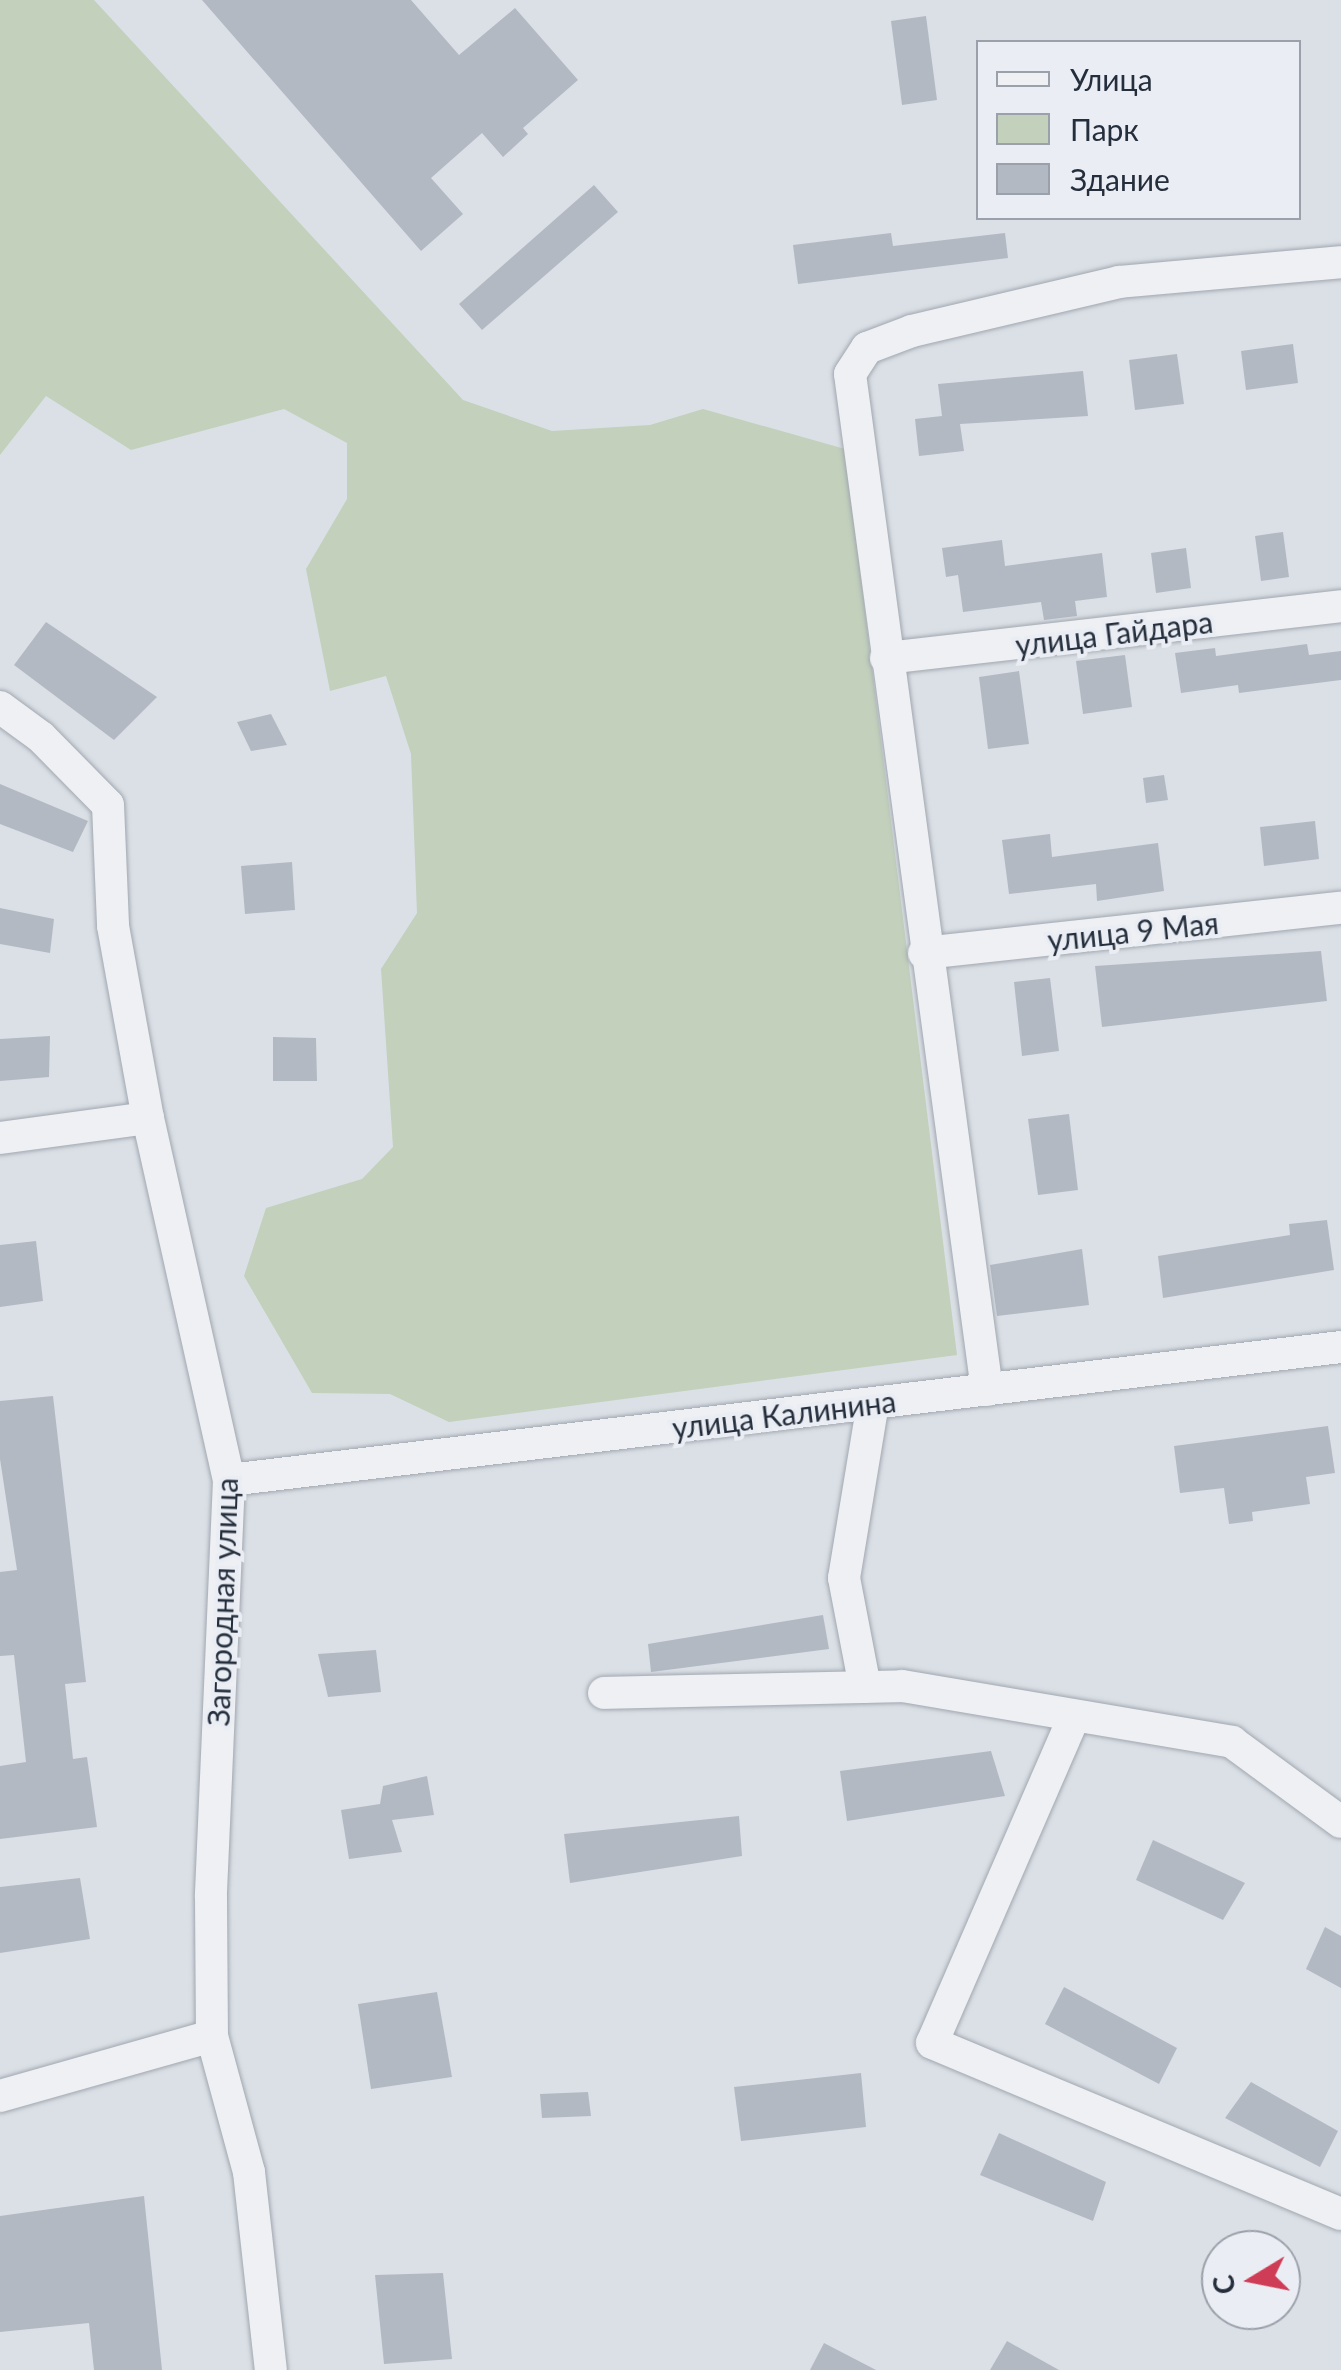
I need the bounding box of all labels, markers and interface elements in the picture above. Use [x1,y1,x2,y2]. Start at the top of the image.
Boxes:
legend [976,40,1301,220]
text: Улица [1070,61,1153,97]
text: Парк [1070,111,1139,147]
text: Здание [1070,161,1170,197]
street label: улица Гайдара [1013,603,1215,663]
street label: улица 9 Мая [1046,904,1220,958]
street label: улица Калинина [670,1382,898,1446]
street label: Загородная улица [200,1477,244,1727]
north arrow [1201,2230,1301,2330]
text: С [1205,2273,1242,2297]

